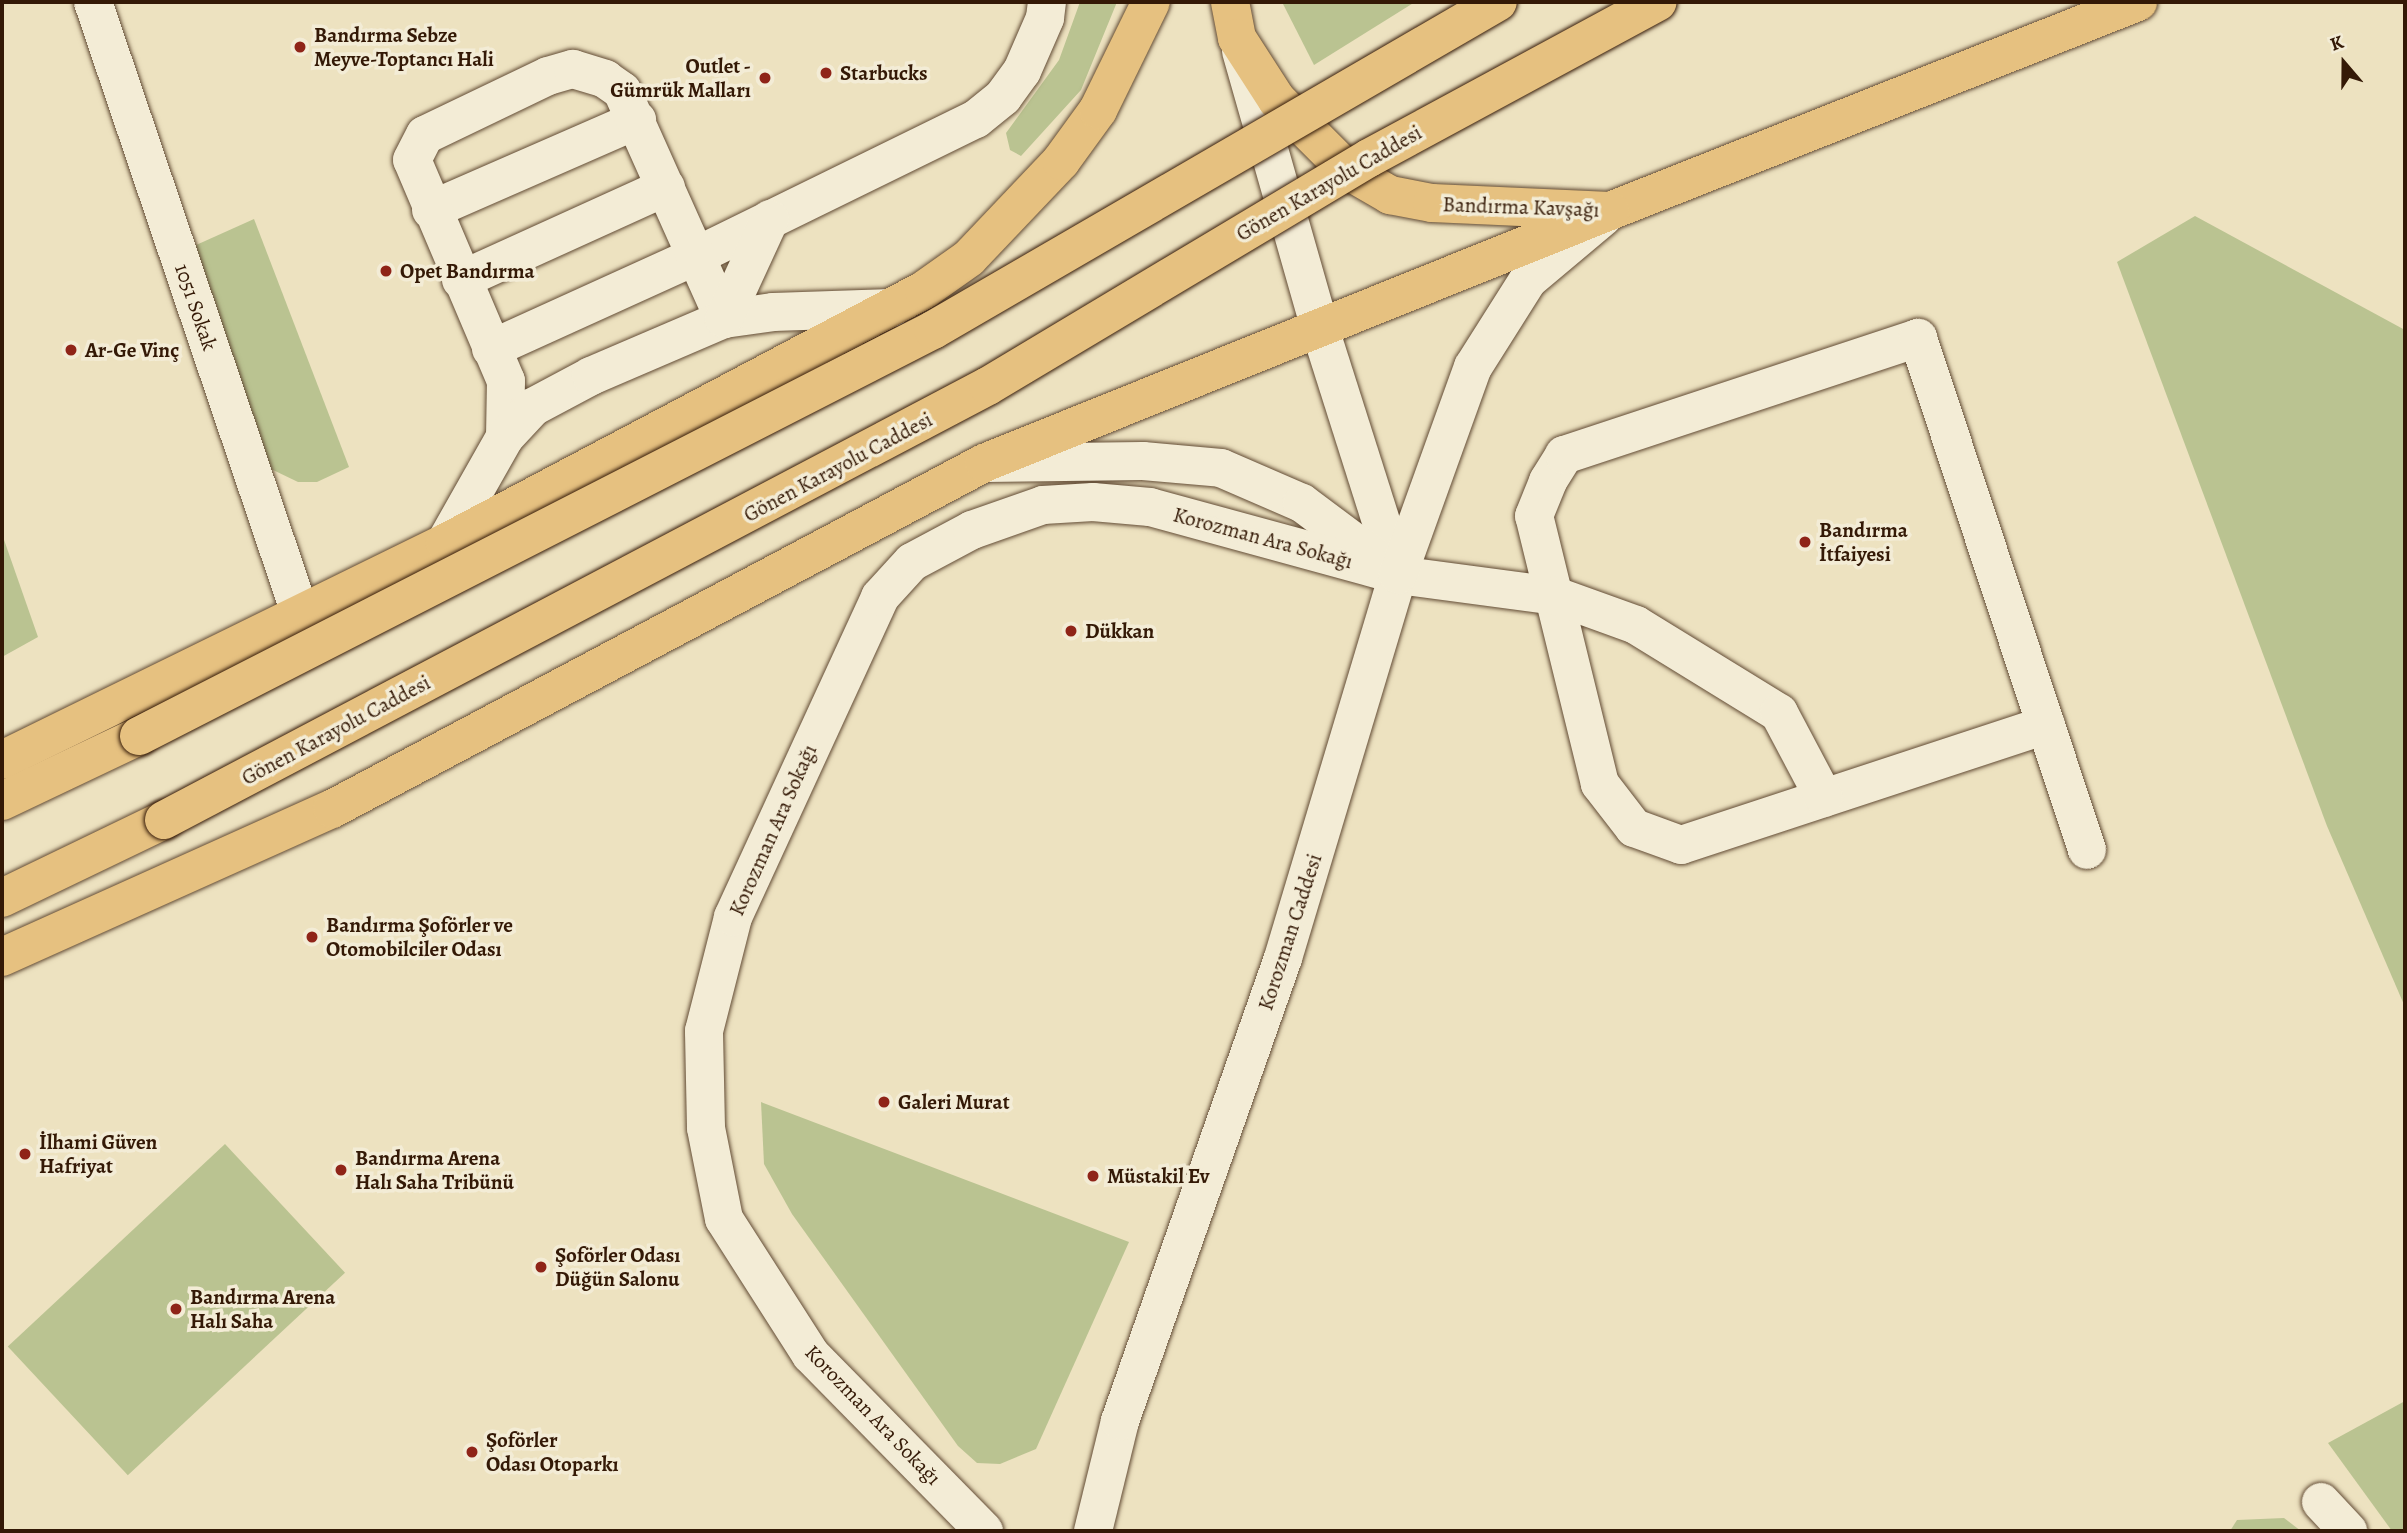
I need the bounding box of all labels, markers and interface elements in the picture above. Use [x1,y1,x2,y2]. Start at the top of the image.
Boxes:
place label: Bandırma Sebze Meyve-Toptancı Hali [314,22,494,72]
north arrow [2309,28,2379,98]
text: K [2326,29,2347,58]
marker: Bandırma Sebze Meyve-Toptancı Hali [292,39,308,55]
place label: Outlet - Gümrük Malları [610,53,751,103]
place label: Starbucks [840,60,927,86]
marker: Starbucks [818,65,834,81]
marker: Outlet - Gümrük Malları [757,70,773,86]
street label: Gönen Karayolu Caddesi [1232,120,1426,246]
street label: Bandırma Kavşağı [1442,192,1600,222]
place label: Opet Bandırma [400,258,535,284]
street label: 1051 Sokak [169,260,223,354]
marker: Opet Bandırma [378,263,394,279]
place label: Ar-Ge Vinç [85,337,179,363]
marker: Ar-Ge Vinç [63,342,79,358]
street label: Gönen Karayolu Caddesi [739,407,937,527]
street label: Korozman Ara Sokağı [1170,502,1356,574]
place label: Bandırma İtfaiyesi [1819,517,1908,567]
marker: Bandırma İtfaiyesi [1797,534,1813,550]
place label: Dükkan [1085,618,1154,644]
marker: Dükkan [1063,623,1079,639]
street label: Gönen Karayolu Caddesi [237,670,435,790]
street label: Korozman Ara Sokağı [724,740,822,920]
street label: Korozman Caddesi [1253,851,1327,1013]
place label: Bandırma Şoförler ve Otomobilciler Odası [326,912,513,962]
marker: Bandırma Şoförler ve Otomobilciler Odası [304,929,320,945]
place label: Galeri Murat [898,1089,1010,1115]
marker: Galeri Murat [876,1094,892,1110]
place label: İlhami Güven Hafriyat [39,1129,157,1179]
place label: Bandırma Arena Halı Saha Tribünü [355,1145,514,1195]
marker: İlhami Güven Hafriyat [17,1146,33,1162]
marker: Bandırma Arena Halı Saha Tribünü [333,1162,349,1178]
place label: Müstakil Ev [1107,1163,1210,1189]
marker: Müstakil Ev [1085,1168,1101,1184]
place label: Şoförler Odası Düğün Salonu [555,1242,680,1292]
marker: Şoförler Odası Düğün Salonu [533,1259,549,1275]
place label: Bandırma Arena Halı Saha [190,1284,335,1334]
marker: Bandırma Arena Halı Saha [168,1301,184,1317]
street label: Korozman Ara Sokağı [800,1340,946,1490]
place label: Şoförler Odası Otoparkı [486,1427,619,1477]
marker: Şoförler Odası Otoparkı [464,1444,480,1460]

